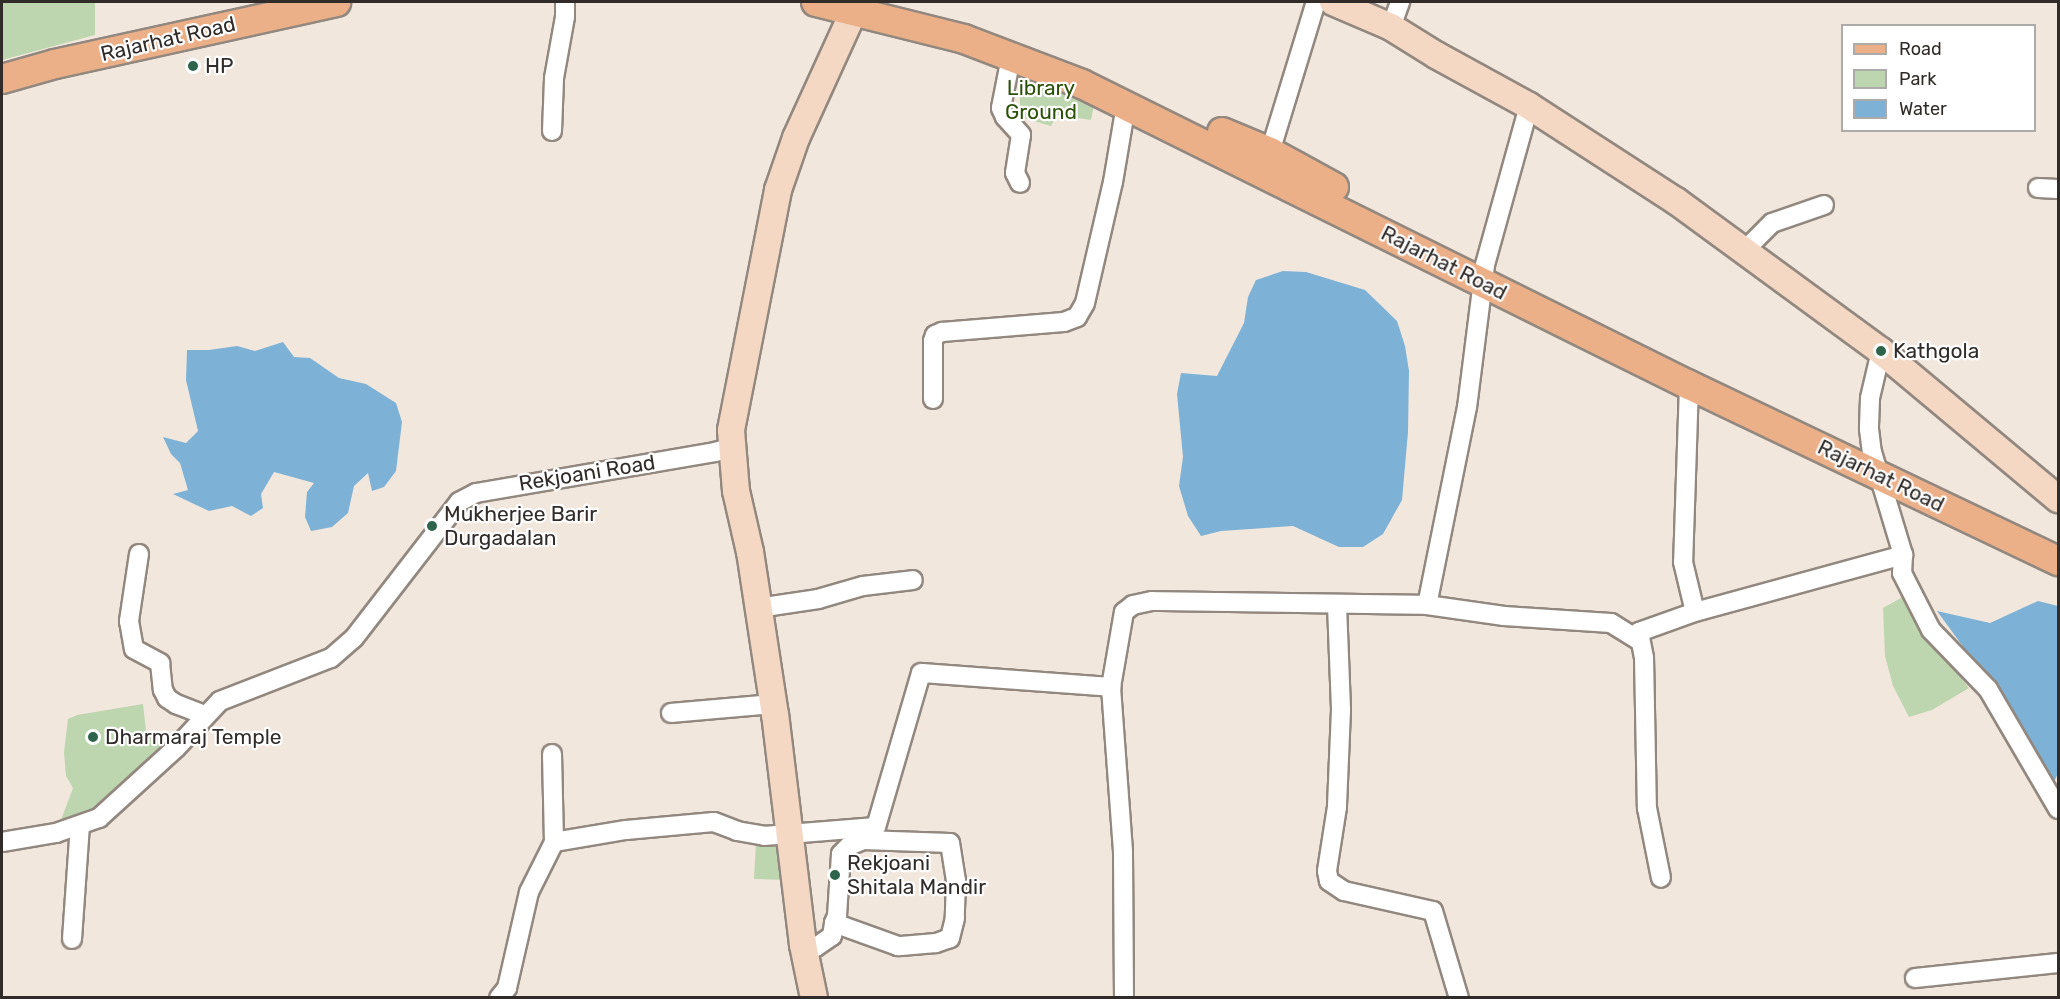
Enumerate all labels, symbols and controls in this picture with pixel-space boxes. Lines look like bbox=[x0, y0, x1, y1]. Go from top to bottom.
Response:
street label: Rajarhat Road bbox=[98, 11, 238, 67]
legend bbox=[1841, 24, 2036, 132]
text: Road bbox=[1899, 38, 1942, 60]
place label: HP bbox=[205, 53, 233, 79]
marker: HP bbox=[186, 59, 200, 73]
text: Park bbox=[1899, 68, 1936, 90]
park label: Library Ground bbox=[1005, 75, 1077, 125]
text: Water bbox=[1899, 98, 1947, 120]
street label: Rajarhat Road bbox=[1377, 220, 1511, 306]
place label: Kathgola bbox=[1893, 338, 1979, 364]
marker: Kathgola bbox=[1874, 344, 1888, 358]
street label: Rajarhat Road bbox=[1814, 434, 1948, 518]
street label: Rekjoani Road bbox=[517, 450, 657, 496]
place label: Mukherjee Barir Durgadalan bbox=[444, 501, 597, 551]
marker: Mukherjee Barir Durgadalan bbox=[425, 519, 439, 533]
place label: Dharmaraj Temple bbox=[105, 724, 282, 750]
marker: Dharmaraj Temple bbox=[86, 730, 100, 744]
place label: Rekjoani Shitala Mandir bbox=[847, 850, 986, 900]
marker: Rekjoani Shitala Mandir bbox=[828, 868, 842, 882]

